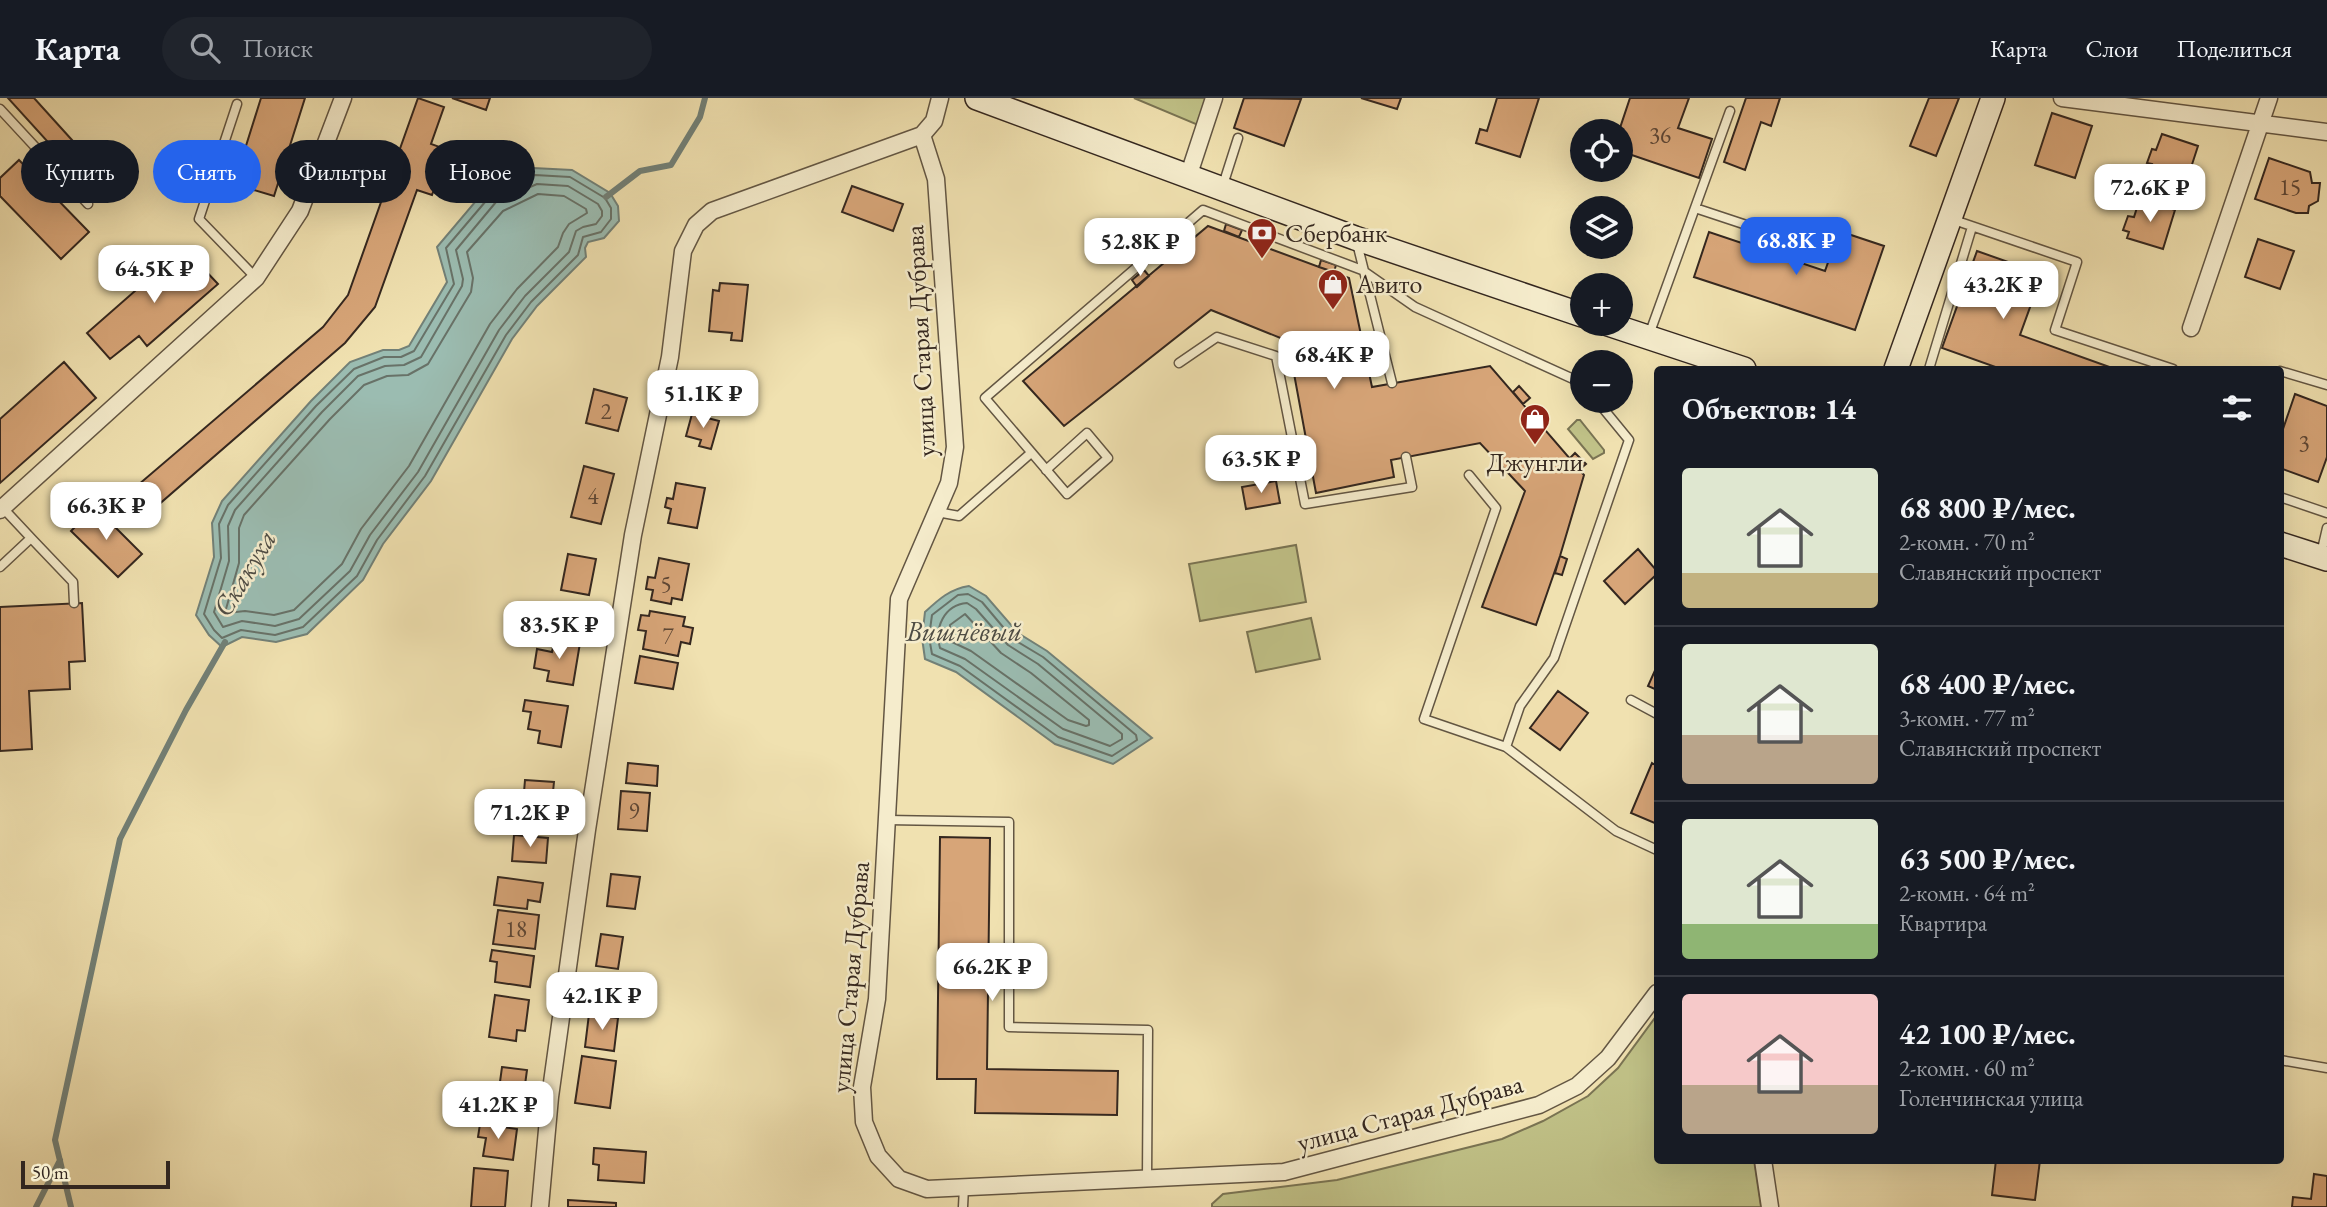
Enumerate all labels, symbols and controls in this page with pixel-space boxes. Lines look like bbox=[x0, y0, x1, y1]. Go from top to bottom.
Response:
search box bbox=[162, 17, 652, 80]
text: Карта bbox=[35, 27, 120, 70]
icon: search bbox=[186, 29, 224, 67]
text: Поиск bbox=[242, 31, 313, 65]
text: Карта bbox=[1990, 33, 2047, 64]
text: Слои bbox=[2085, 33, 2139, 64]
text: Поделиться bbox=[2177, 33, 2292, 64]
map controls bbox=[1570, 119, 1633, 413]
button: locate bbox=[1570, 119, 1633, 182]
house number: 36 bbox=[1649, 120, 1671, 150]
chip: Купить bbox=[21, 140, 139, 203]
chip: Снять bbox=[153, 140, 261, 203]
chip: Фильтры bbox=[275, 140, 411, 203]
chip: Новое bbox=[425, 140, 535, 203]
pin: 72.6K ₽ bbox=[2085, 164, 2215, 224]
text: 72.6K ₽ bbox=[2110, 172, 2190, 202]
house number: 15 bbox=[2279, 172, 2301, 202]
button: layers bbox=[1570, 196, 1633, 259]
bank icon: Сбербанк bbox=[1245, 216, 1279, 260]
place label: Сбербанк bbox=[1285, 216, 1388, 250]
pin: 52.8K ₽ bbox=[1075, 218, 1205, 278]
pin: 68.8K ₽ bbox=[1731, 218, 1861, 277]
street label: улица Старая Дубрава bbox=[897, 223, 943, 458]
text: 68.8K ₽ bbox=[1756, 225, 1836, 255]
text: 52.8K ₽ bbox=[1100, 226, 1180, 256]
pin: 64.5K ₽ bbox=[89, 246, 219, 305]
text: 64.5K ₽ bbox=[114, 253, 194, 283]
pin: 43.2K ₽ bbox=[1938, 262, 2068, 321]
shop icon: Авито bbox=[1316, 267, 1350, 311]
place label: Авито bbox=[1355, 267, 1422, 301]
text: 43.2K ₽ bbox=[1963, 269, 2043, 299]
button: + bbox=[1570, 273, 1633, 336]
pin: 68.4K ₽ bbox=[1269, 331, 1399, 391]
text: 68.4K ₽ bbox=[1294, 339, 1374, 369]
button: − bbox=[1570, 350, 1633, 413]
pin: 51.1K ₽ bbox=[638, 370, 768, 430]
text: 51.1K ₽ bbox=[663, 378, 743, 408]
text: Объектов: 14 bbox=[1682, 389, 1856, 428]
icon: filters bbox=[2218, 389, 2256, 427]
house number: 2 bbox=[600, 396, 612, 426]
shop icon: Джунгли bbox=[1518, 402, 1552, 446]
house number: 3 bbox=[2298, 428, 2310, 458]
pin: 63.5K ₽ bbox=[1196, 436, 1326, 495]
text: 63.5K ₽ bbox=[1221, 443, 1301, 473]
place label: Джунгли bbox=[1487, 445, 1583, 479]
house number: 4 bbox=[587, 481, 599, 511]
pin: 66.3K ₽ bbox=[41, 482, 171, 542]
text: 68 800 ₽/мес. bbox=[1899, 488, 2076, 527]
text: 66.3K ₽ bbox=[66, 490, 146, 520]
icon: home bbox=[1738, 496, 1822, 580]
water label: Скакуха bbox=[204, 523, 284, 623]
text: 2-комн. · 70 m² bbox=[1899, 527, 2035, 557]
text: Славянский проспект bbox=[1899, 557, 2101, 587]
house number: 5 bbox=[660, 569, 672, 599]
pin: 83.5K ₽ bbox=[494, 602, 624, 661]
text: 83.5K ₽ bbox=[519, 609, 599, 639]
water label: Вишнёвый bbox=[905, 613, 1022, 649]
house number: 7 bbox=[662, 621, 674, 651]
text: 68 400 ₽/мес. bbox=[1899, 664, 2076, 703]
icon: home bbox=[1738, 672, 1822, 756]
text: 3-комн. · 77 m² bbox=[1899, 703, 2035, 733]
text: Славянский проспект bbox=[1899, 733, 2101, 763]
pin: 71.2K ₽ bbox=[465, 790, 595, 849]
house number: 9 bbox=[628, 796, 640, 826]
text: 71.2K ₽ bbox=[490, 797, 570, 827]
text: 63 500 ₽/мес. bbox=[1899, 839, 2076, 878]
icon: home bbox=[1738, 847, 1822, 931]
street label: улица Старая Дубрава bbox=[823, 859, 877, 1094]
text: 2-комн. · 64 m² bbox=[1899, 878, 2035, 908]
text: Квартира bbox=[1899, 908, 1987, 938]
house number: 18 bbox=[505, 914, 527, 944]
pin: 66.2K ₽ bbox=[927, 944, 1057, 1003]
text: 66.2K ₽ bbox=[952, 951, 1032, 981]
pin: 42.1K ₽ bbox=[537, 972, 667, 1032]
text: 42.1K ₽ bbox=[562, 980, 642, 1010]
text: 42 100 ₽/мес. bbox=[1899, 1014, 2076, 1053]
icon: home bbox=[1738, 1022, 1822, 1106]
text: 2-комн. · 60 m² bbox=[1899, 1053, 2035, 1083]
street label: улица Старая Дубрава bbox=[1293, 1066, 1527, 1159]
pin: 41.2K ₽ bbox=[433, 1082, 563, 1141]
text: Голенчинская улица bbox=[1899, 1083, 2084, 1113]
text: 41.2K ₽ bbox=[458, 1089, 538, 1119]
scale bar bbox=[21, 1158, 170, 1190]
text: 50 m bbox=[32, 1160, 69, 1185]

